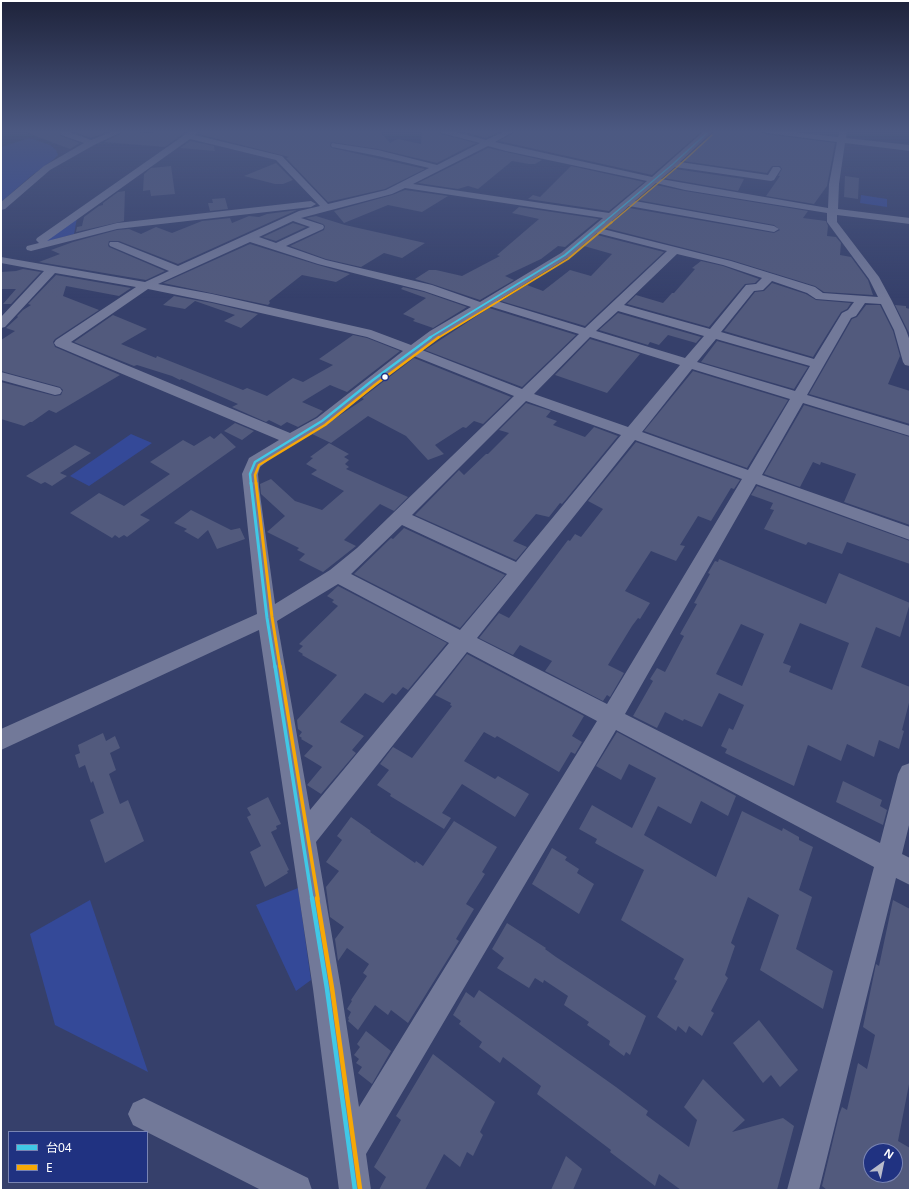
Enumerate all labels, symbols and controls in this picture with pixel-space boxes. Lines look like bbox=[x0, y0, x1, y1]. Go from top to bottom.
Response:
unlabelled marker bbox=[380, 372, 390, 382]
legend bbox=[8, 1131, 148, 1183]
text: 台04 bbox=[46, 1139, 72, 1156]
north arrow bbox=[863, 1143, 903, 1183]
text: N bbox=[881, 1145, 897, 1162]
text: E bbox=[46, 1159, 53, 1176]

